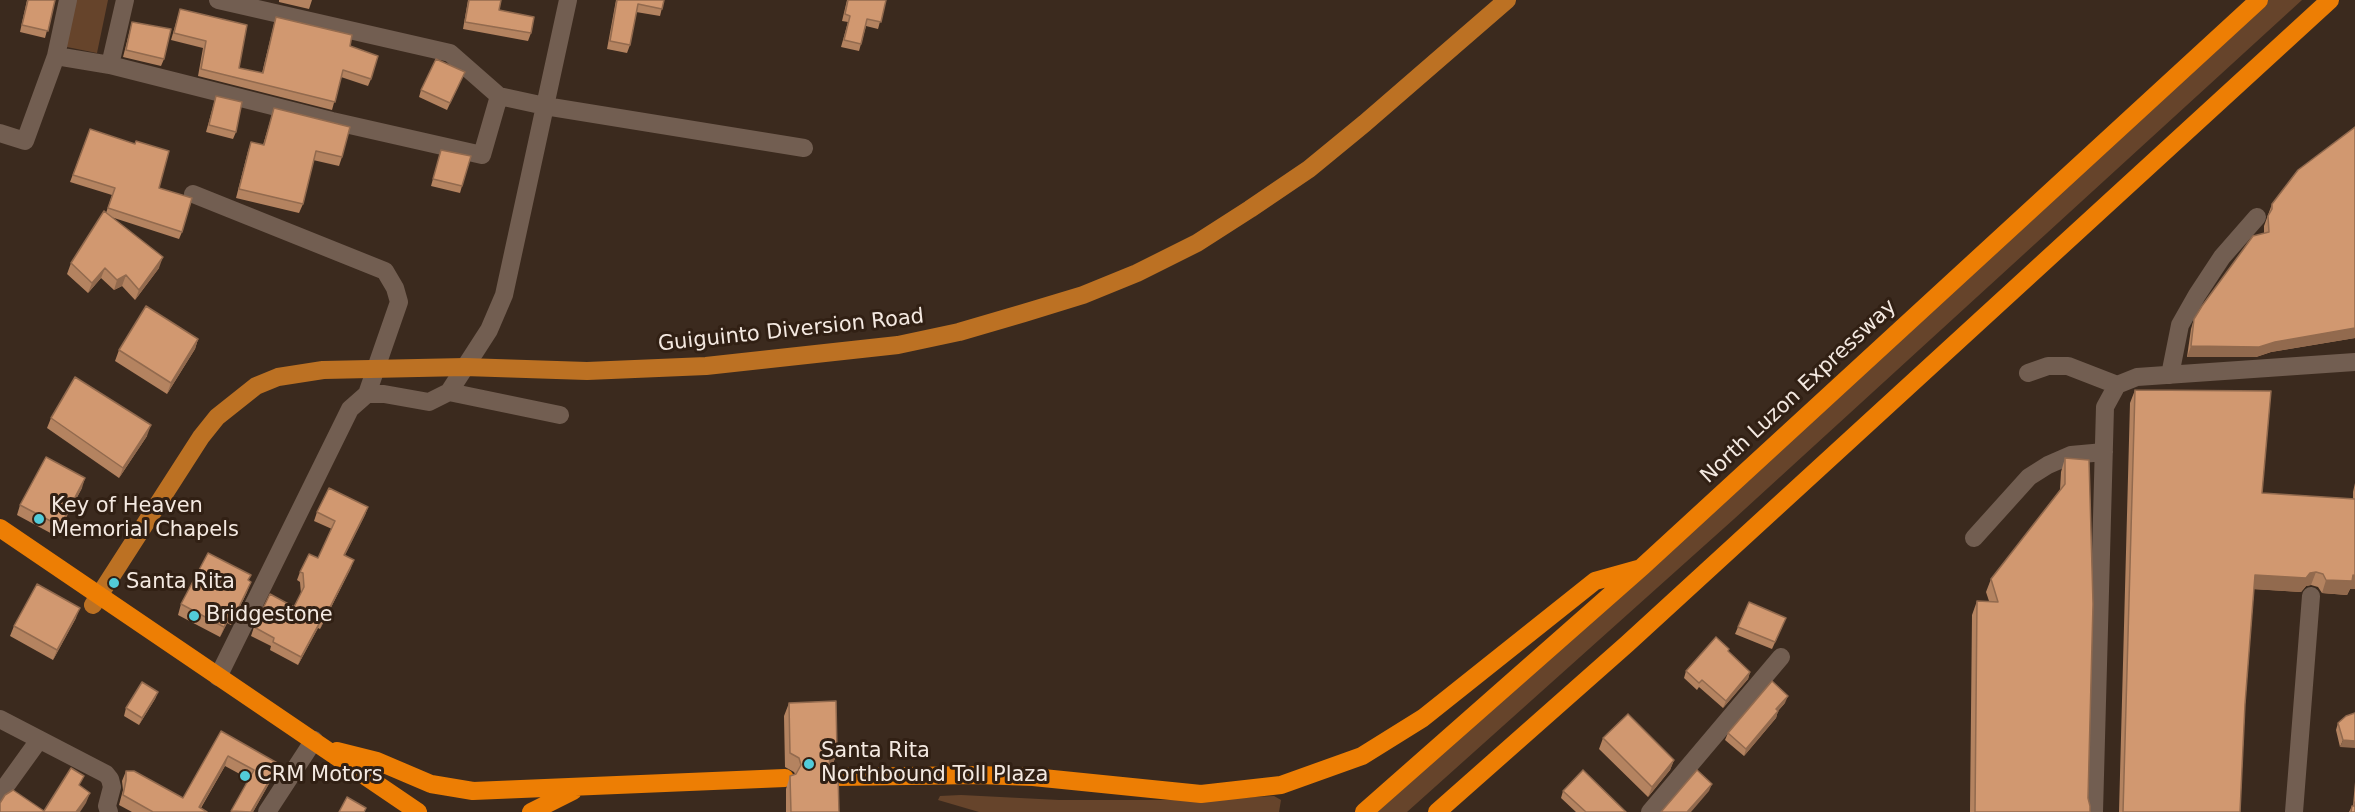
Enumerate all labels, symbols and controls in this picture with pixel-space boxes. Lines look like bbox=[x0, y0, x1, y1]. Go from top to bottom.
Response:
street label: North Luzon Expressway bbox=[1696, 295, 1902, 489]
street label: Guiguinto Diversion Road bbox=[657, 305, 925, 357]
place label: Key of Heaven Memorial Chapels bbox=[51, 494, 239, 544]
marker: Key of Heaven Memorial Chapels bbox=[32, 512, 46, 526]
place label: Santa Rita bbox=[126, 570, 235, 596]
marker: Santa Rita bbox=[107, 576, 121, 590]
place label: Bridgestone bbox=[206, 603, 333, 629]
marker: Bridgestone bbox=[187, 609, 201, 623]
place label: Santa Rita Northbound Toll Plaza bbox=[821, 739, 1048, 789]
marker: Santa Rita Northbound Toll Plaza bbox=[802, 757, 816, 771]
place label: CRM Motors bbox=[257, 763, 383, 789]
marker: CRM Motors bbox=[238, 769, 252, 783]

